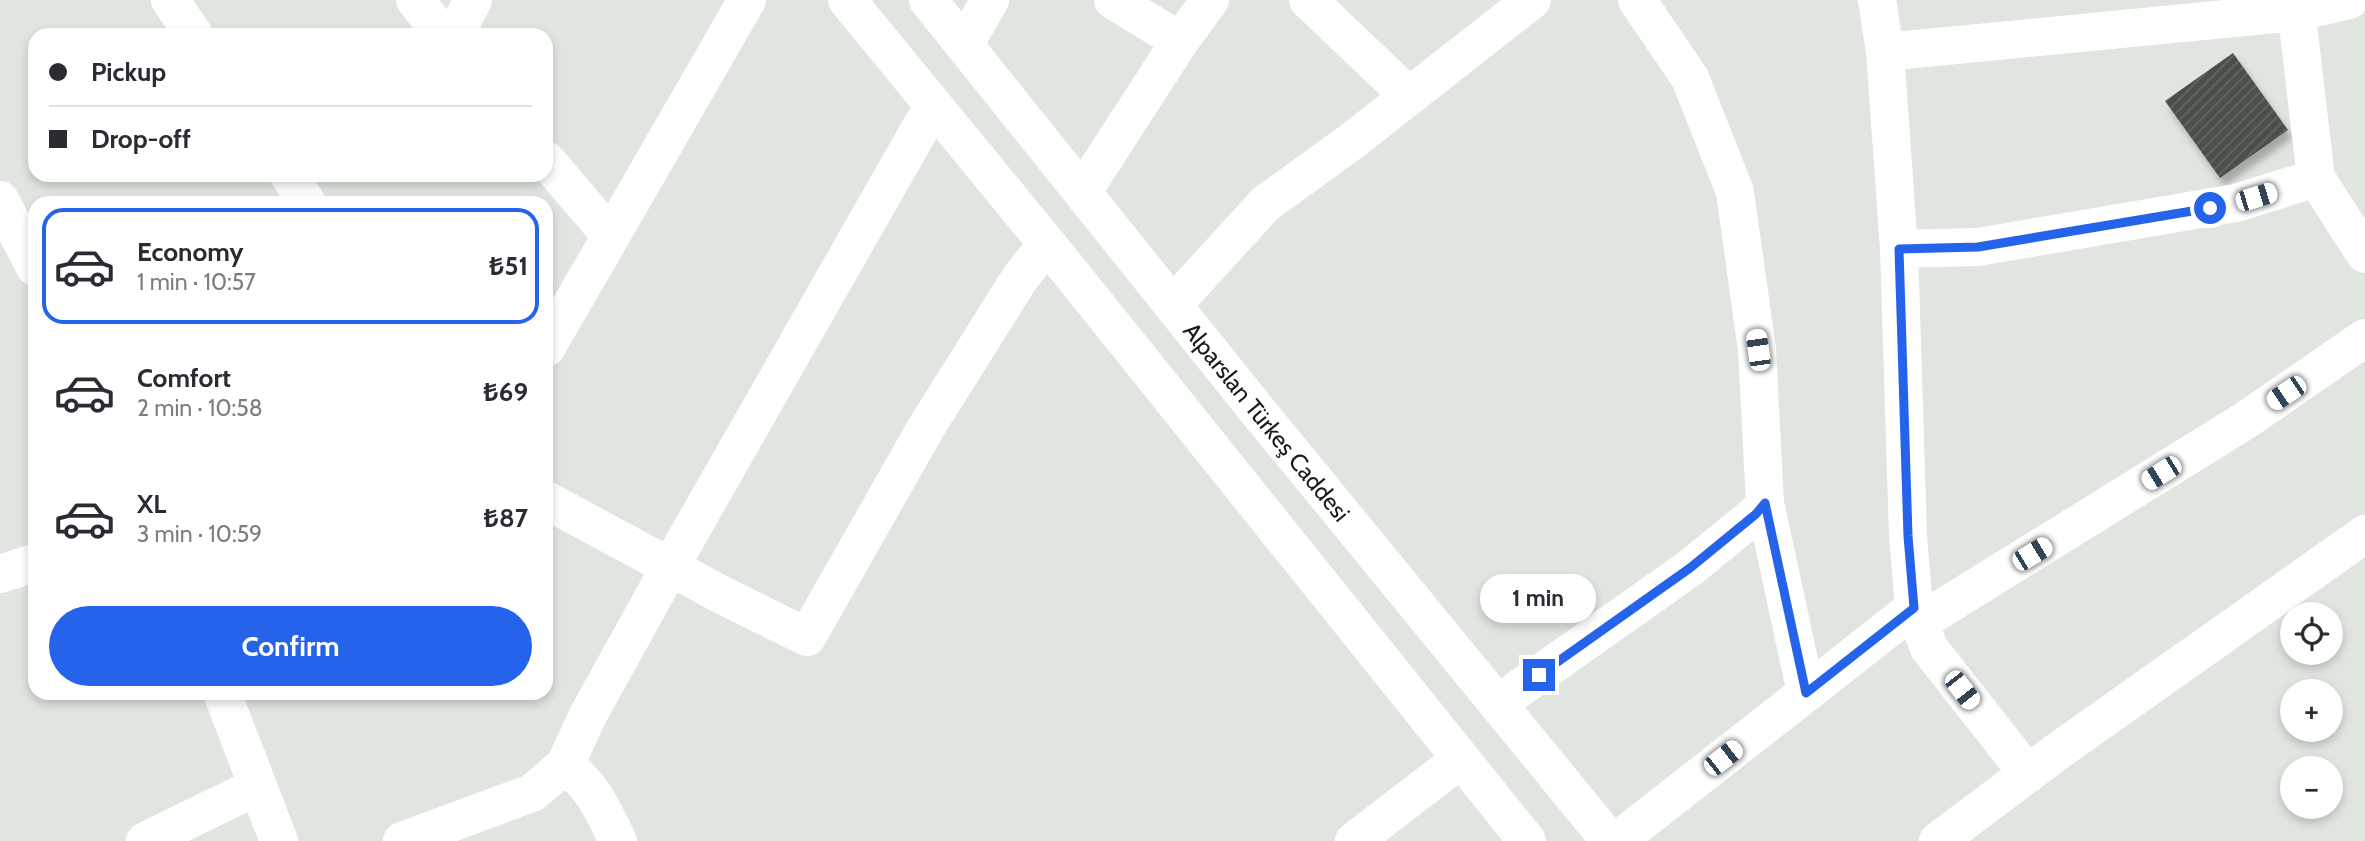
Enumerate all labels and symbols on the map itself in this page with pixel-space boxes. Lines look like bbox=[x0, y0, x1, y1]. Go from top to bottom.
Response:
car bbox=[2233, 181, 2280, 213]
route start bbox=[2194, 192, 2226, 224]
street label: Alparslan Türkeş Caddesi bbox=[1178, 316, 1356, 527]
car bbox=[1745, 328, 1772, 372]
car bbox=[2263, 373, 2310, 413]
car bbox=[2138, 453, 2185, 493]
car bbox=[2009, 534, 2056, 574]
callout: 1 min bbox=[1481, 574, 1597, 622]
route end bbox=[1523, 659, 1555, 691]
car bbox=[1941, 667, 1984, 713]
car bbox=[1700, 737, 1747, 779]

